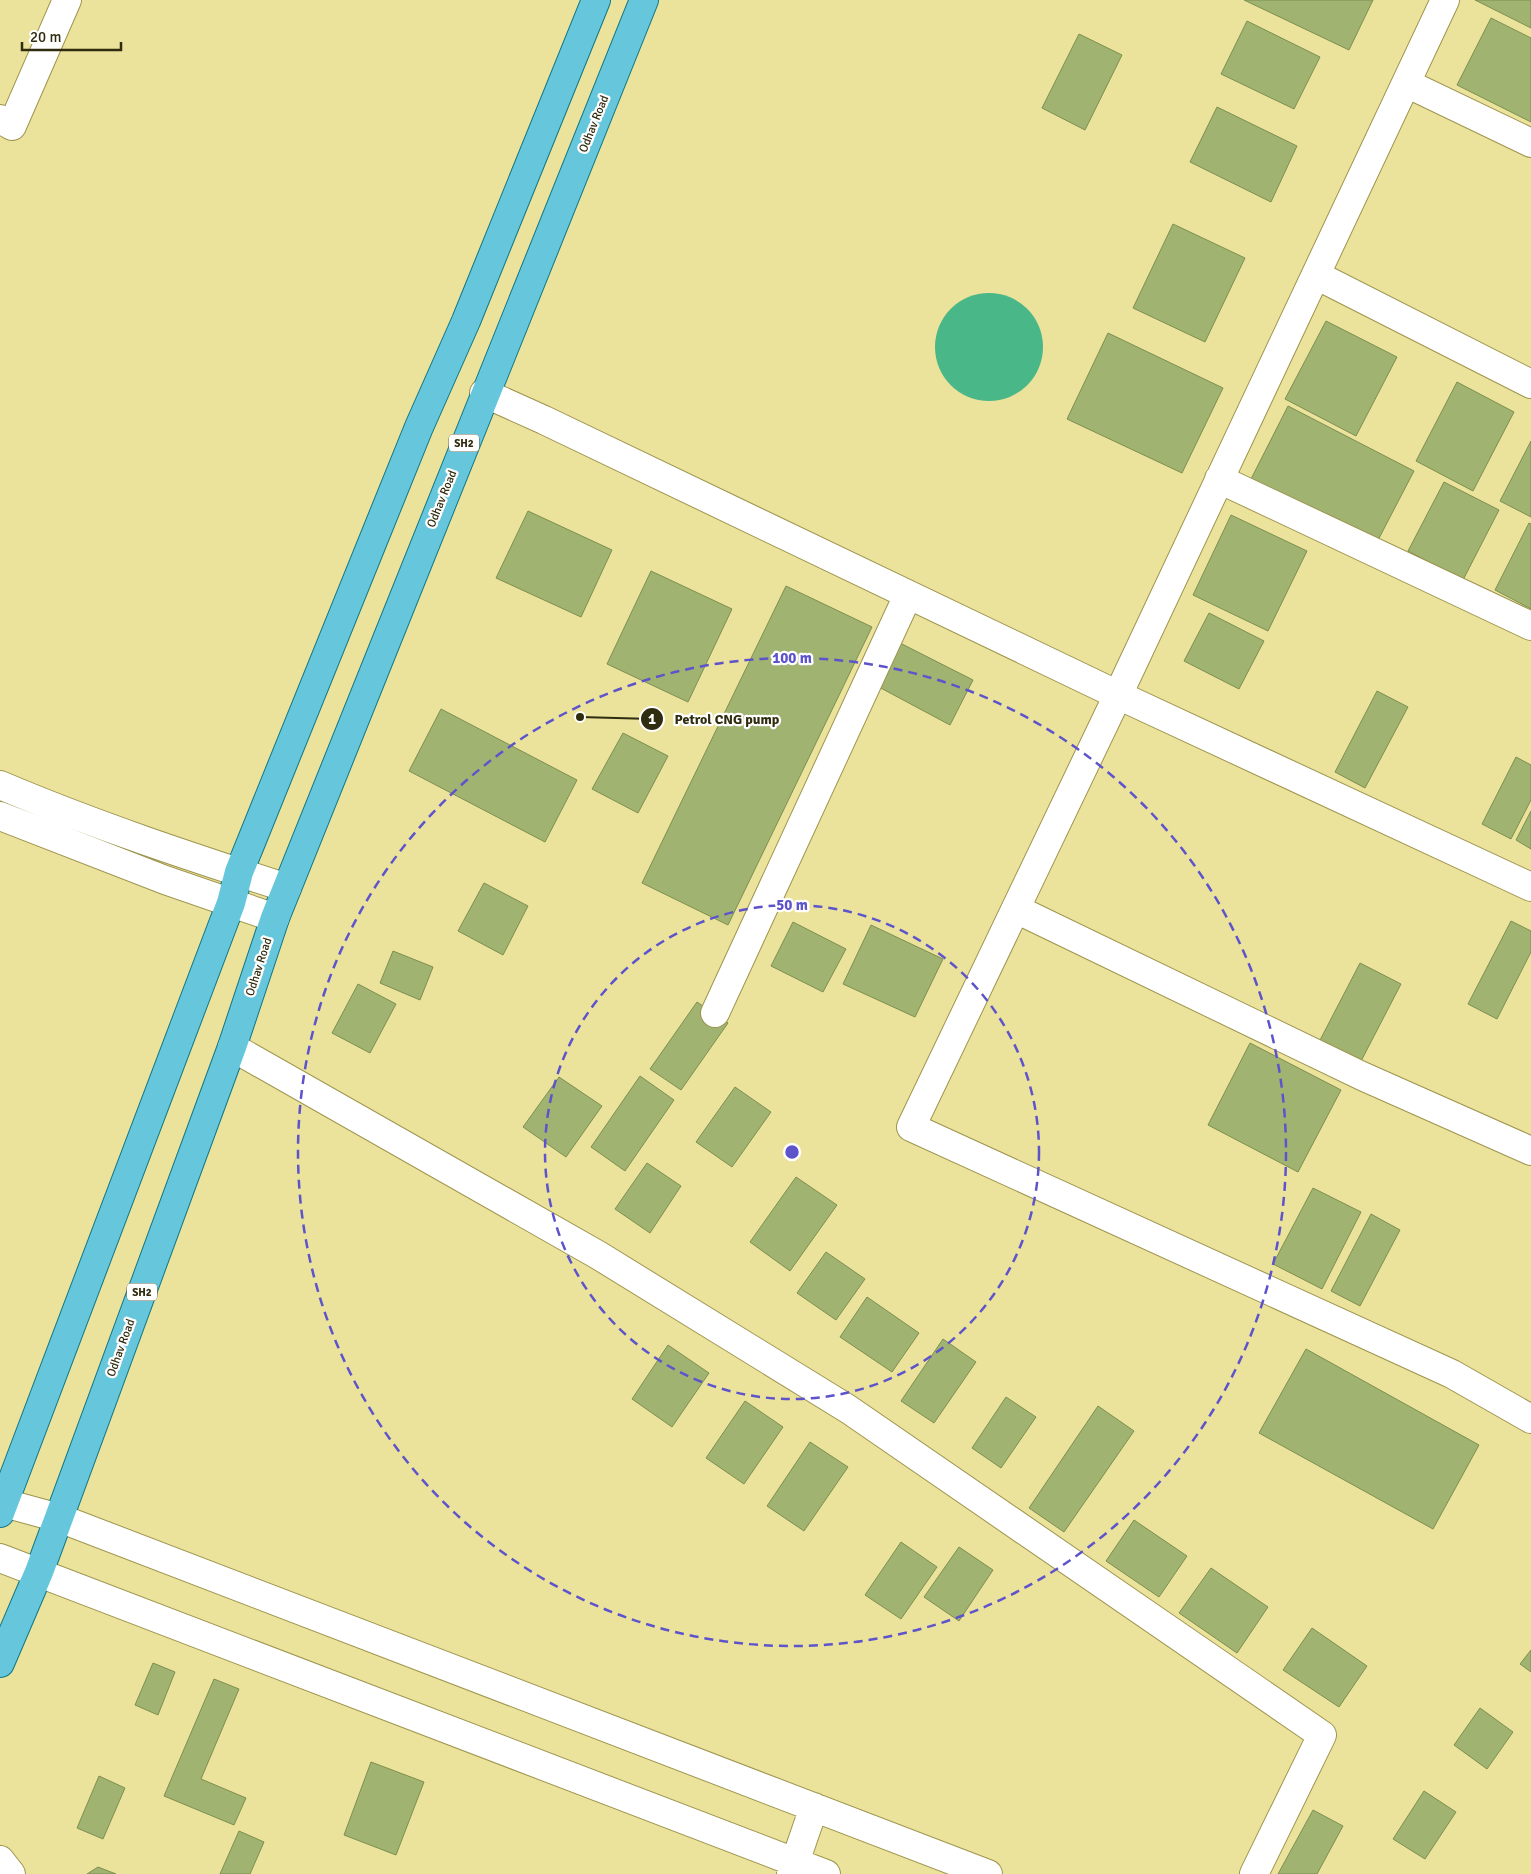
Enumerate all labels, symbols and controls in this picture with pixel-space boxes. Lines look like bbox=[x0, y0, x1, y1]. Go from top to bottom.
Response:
scale bar bbox=[22, 20, 121, 52]
text: 20 m bbox=[30, 28, 61, 46]
street label: Odhav Road bbox=[576, 93, 612, 155]
road number: SH2 bbox=[449, 434, 479, 452]
street label: Odhav Road bbox=[424, 468, 460, 530]
text: 100 m bbox=[772, 649, 812, 667]
callout: Petrol CNG pump bbox=[640, 704, 789, 733]
text: 1 bbox=[648, 710, 656, 728]
text: Petrol CNG pump bbox=[675, 711, 780, 728]
text: 50 m bbox=[776, 896, 808, 914]
street label: Odhav Road bbox=[243, 936, 275, 998]
centre of rings bbox=[783, 1143, 801, 1161]
road number: SH2 bbox=[127, 1284, 157, 1300]
street label: Odhav Road bbox=[104, 1317, 138, 1379]

